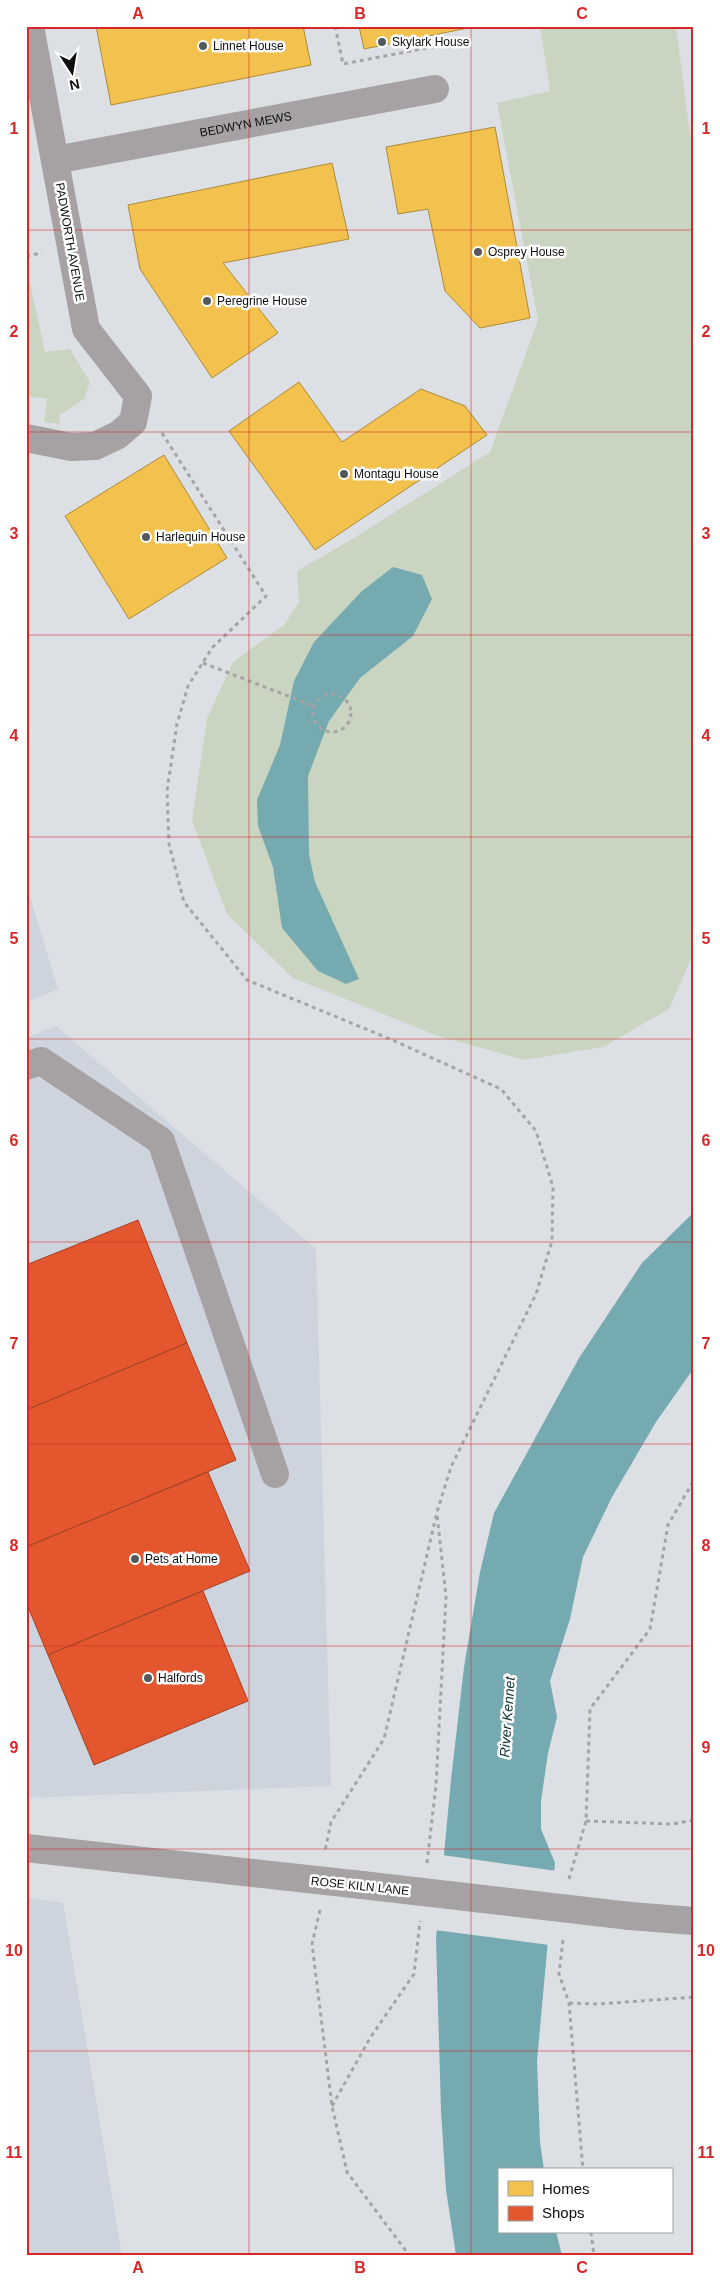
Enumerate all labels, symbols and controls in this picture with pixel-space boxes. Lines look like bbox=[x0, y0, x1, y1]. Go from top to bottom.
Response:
text: A bbox=[132, 5, 144, 22]
text: B bbox=[354, 5, 366, 22]
text: C bbox=[576, 5, 588, 22]
place label: Skylark House bbox=[392, 35, 470, 49]
marker: Skylark House bbox=[376, 36, 388, 48]
place label: Linnet House bbox=[213, 39, 284, 53]
marker: Linnet House bbox=[197, 40, 209, 52]
north arrow bbox=[48, 48, 98, 98]
text: N bbox=[68, 76, 81, 94]
street label: BEDWYN MEWS bbox=[198, 109, 293, 140]
text: 1 bbox=[10, 120, 19, 137]
text: 1 bbox=[702, 120, 711, 137]
street label: PADWORTH AVENUE bbox=[53, 182, 87, 302]
place label: Osprey House bbox=[488, 245, 565, 259]
marker: Osprey House bbox=[472, 246, 484, 258]
place label: Peregrine House bbox=[217, 294, 307, 308]
marker: Peregrine House bbox=[201, 295, 213, 307]
text: 2 bbox=[10, 323, 19, 340]
text: 2 bbox=[702, 323, 711, 340]
place label: Montagu House bbox=[354, 467, 439, 481]
marker: Montagu House bbox=[338, 468, 350, 480]
text: 3 bbox=[10, 525, 19, 542]
text: 3 bbox=[702, 525, 711, 542]
place label: Harlequin House bbox=[156, 530, 246, 544]
marker: Harlequin House bbox=[140, 531, 152, 543]
text: 4 bbox=[10, 727, 19, 744]
text: 4 bbox=[702, 727, 711, 744]
text: 5 bbox=[10, 930, 19, 947]
text: 5 bbox=[702, 930, 711, 947]
text: 6 bbox=[10, 1132, 19, 1149]
text: 6 bbox=[702, 1132, 711, 1149]
text: 7 bbox=[10, 1335, 19, 1352]
text: 7 bbox=[702, 1335, 711, 1352]
text: 8 bbox=[10, 1537, 19, 1554]
text: 8 bbox=[702, 1537, 711, 1554]
place label: Pets at Home bbox=[145, 1552, 218, 1566]
marker: Pets at Home bbox=[129, 1553, 141, 1565]
place label: Halfords bbox=[158, 1671, 203, 1685]
marker: Halfords bbox=[142, 1672, 154, 1684]
water label: River Kennet bbox=[496, 1675, 518, 1758]
text: 9 bbox=[10, 1739, 19, 1756]
text: 9 bbox=[702, 1739, 711, 1756]
street label: ROSE KILN LANE bbox=[310, 1874, 410, 1898]
text: 10 bbox=[5, 1942, 23, 1959]
text: 10 bbox=[697, 1942, 715, 1959]
text: 11 bbox=[6, 2144, 23, 2161]
text: 11 bbox=[698, 2144, 715, 2161]
legend bbox=[498, 2168, 672, 2234]
text: Homes bbox=[542, 2180, 590, 2197]
text: Shops bbox=[542, 2204, 585, 2221]
text: A bbox=[132, 2259, 144, 2276]
text: B bbox=[354, 2259, 366, 2276]
text: C bbox=[576, 2259, 588, 2276]

